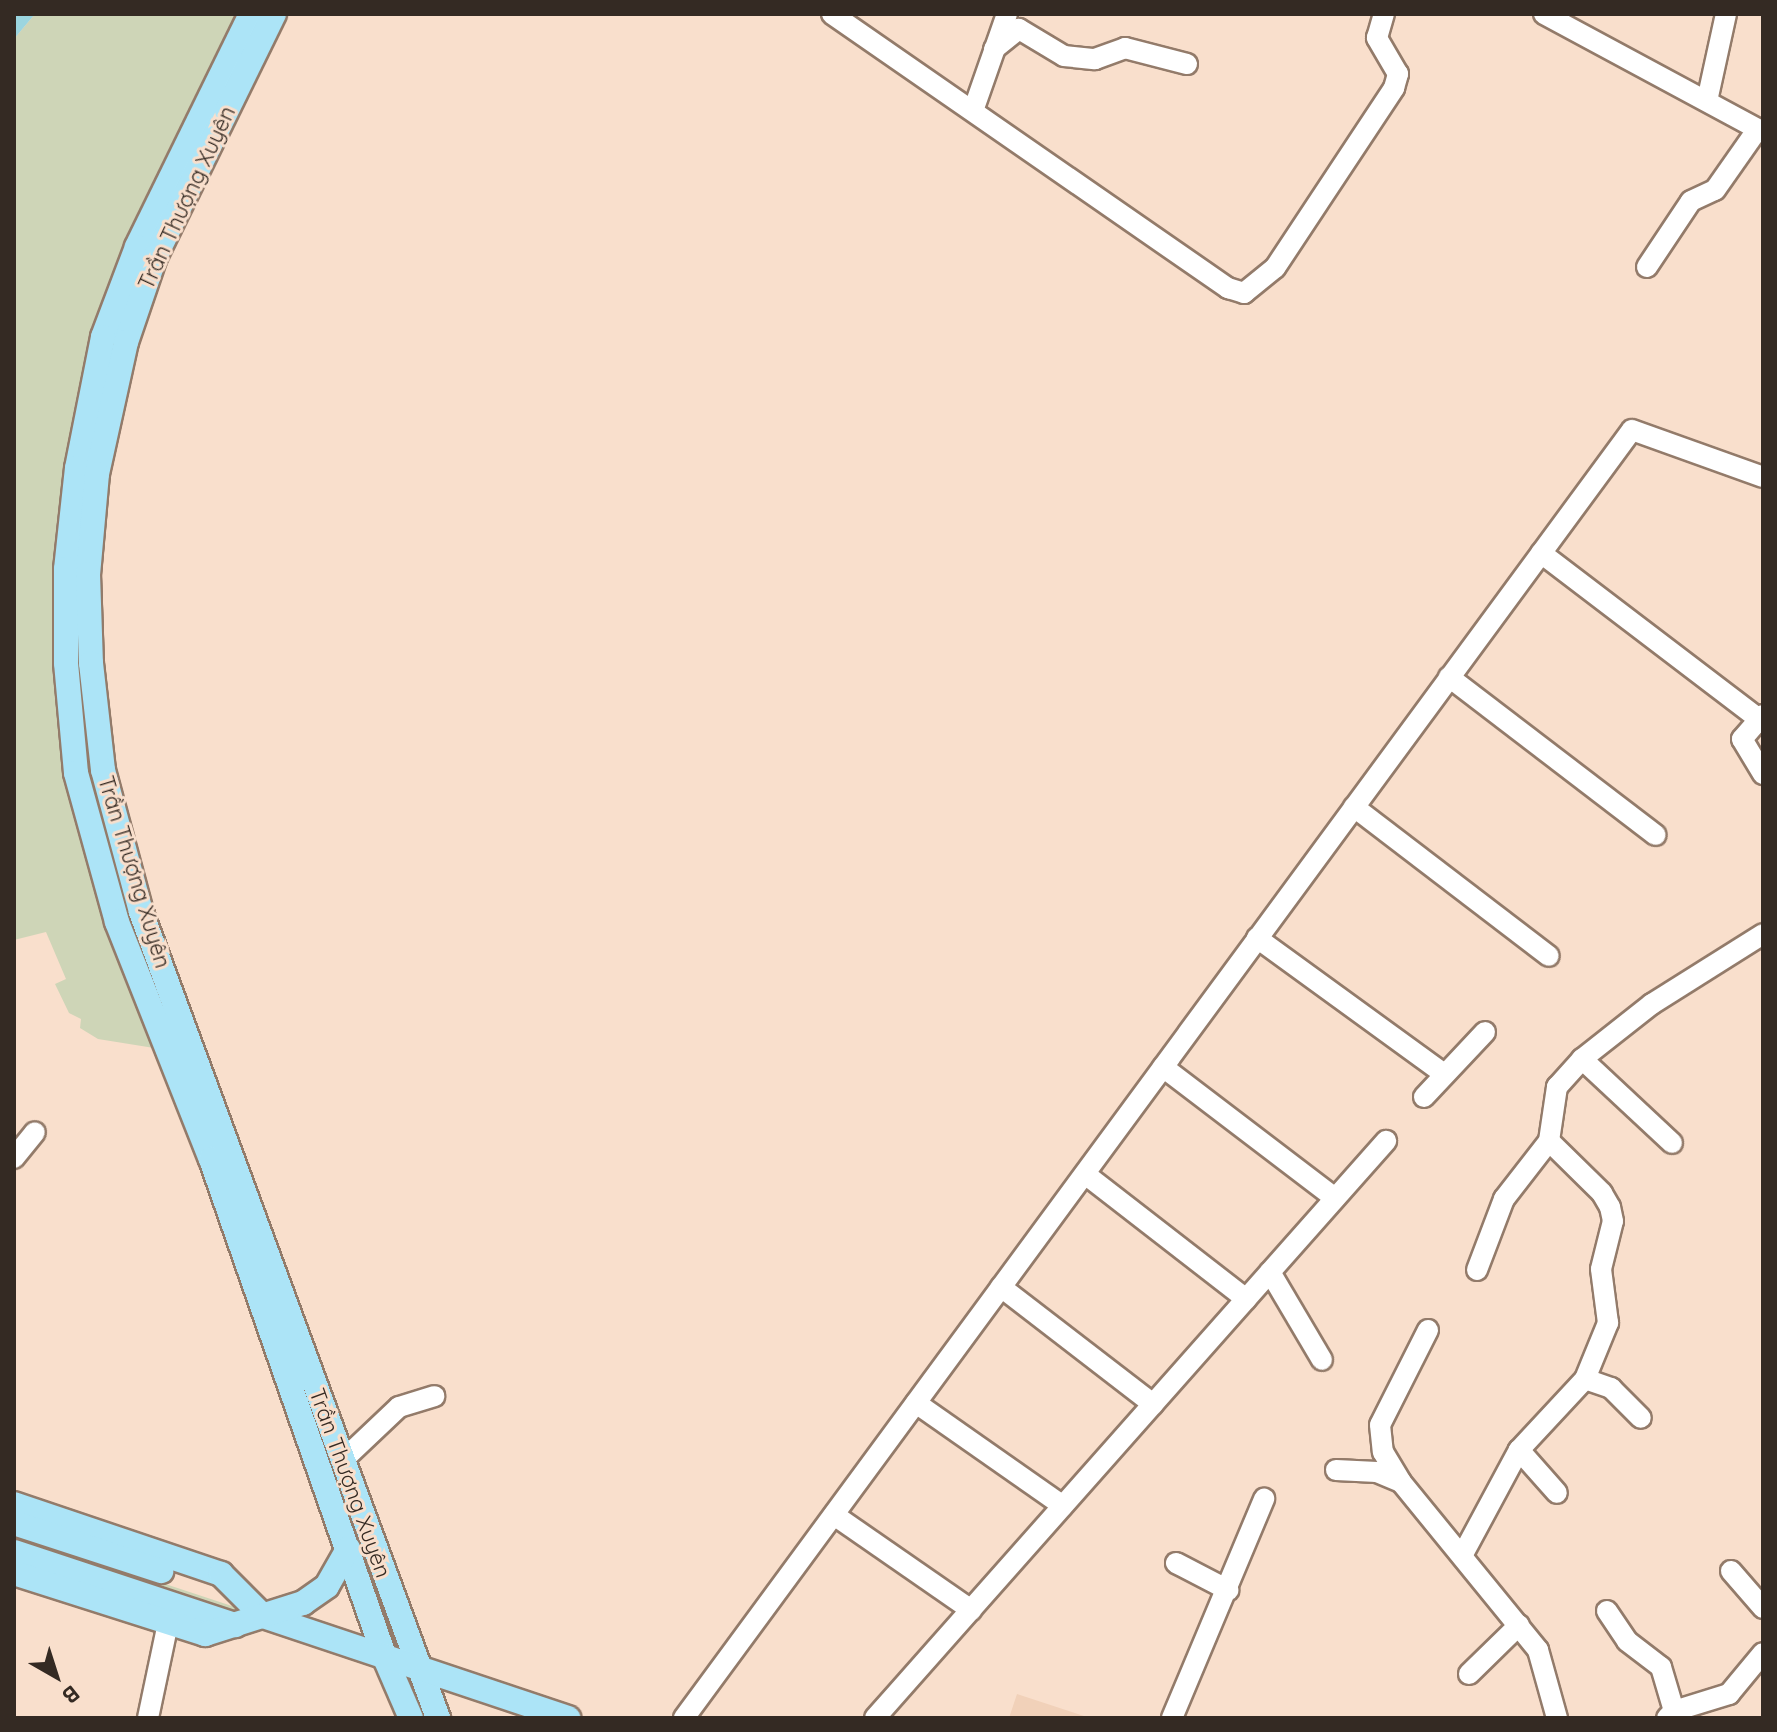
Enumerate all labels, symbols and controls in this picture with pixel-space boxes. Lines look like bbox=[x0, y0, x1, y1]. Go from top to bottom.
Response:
street label: Trần Thượng Xuyên bbox=[133, 102, 241, 294]
street label: Trần Thượng Xuyên bbox=[92, 773, 176, 971]
street label: Trần Thượng Xuyên bbox=[303, 1385, 397, 1581]
north arrow bbox=[16, 1636, 96, 1716]
text: B bbox=[57, 1679, 86, 1710]

